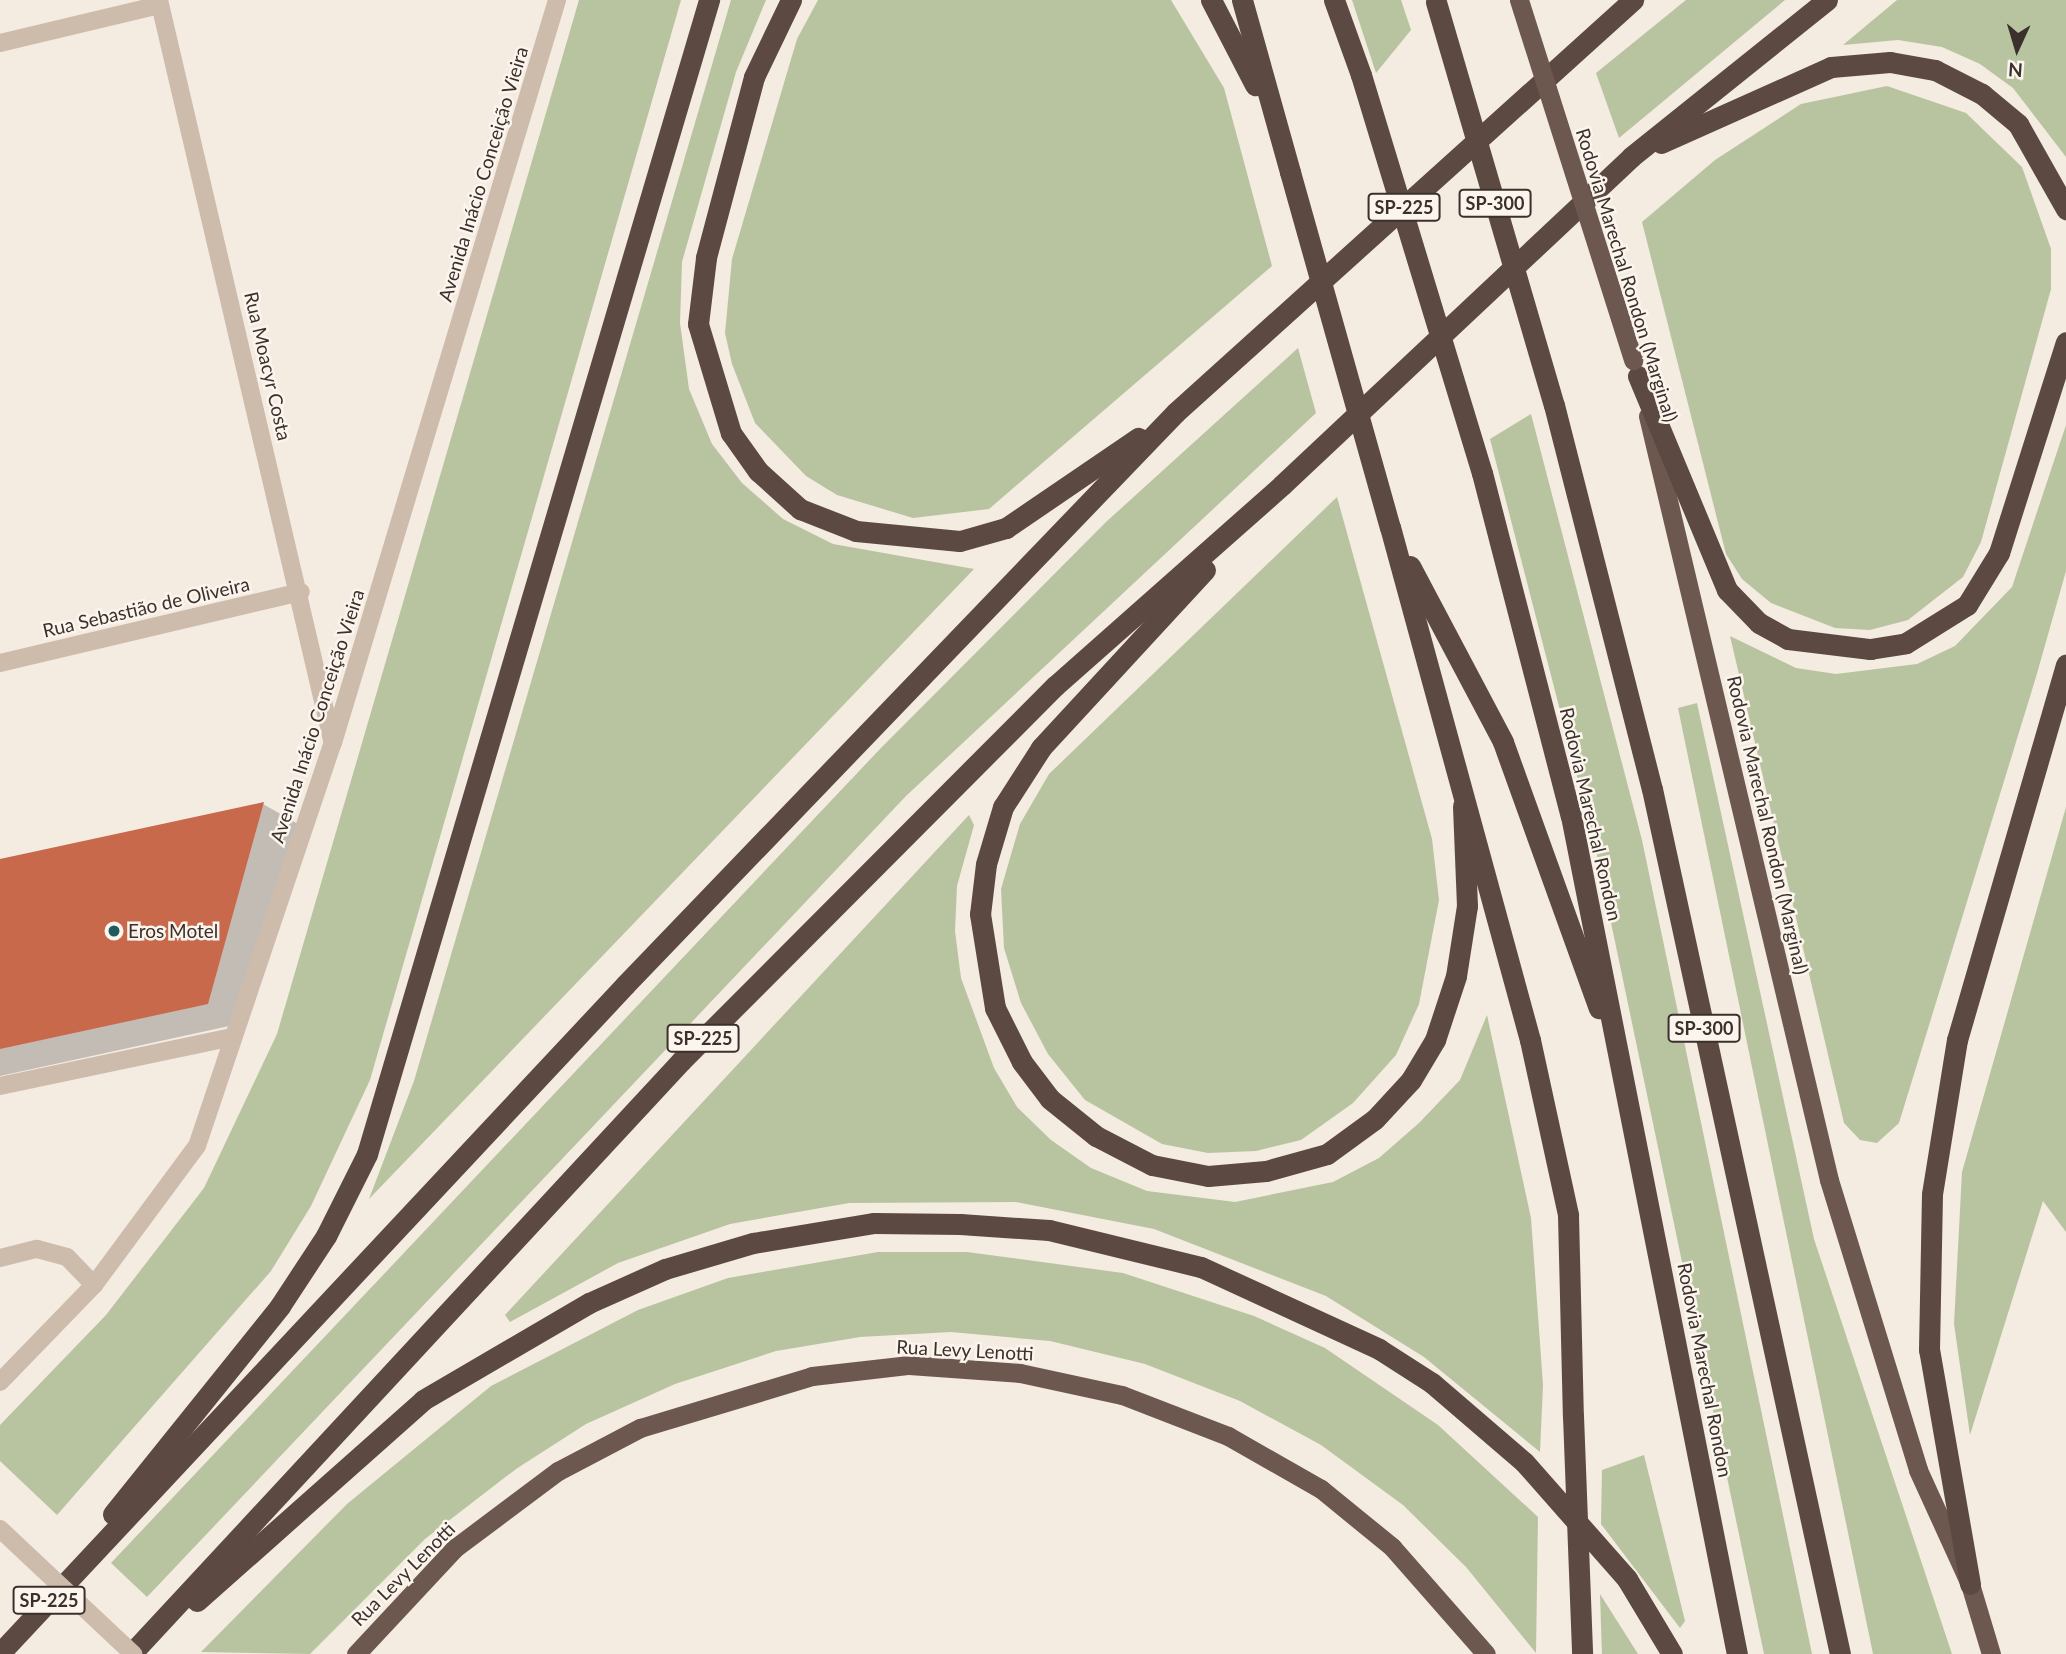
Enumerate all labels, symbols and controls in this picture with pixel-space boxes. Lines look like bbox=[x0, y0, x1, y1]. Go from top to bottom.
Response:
north arrow bbox=[1982, 14, 2052, 84]
street label: Avenida Inácio Conceição Vieira bbox=[433, 43, 533, 305]
text: N bbox=[2007, 58, 2024, 82]
street label: Rodovia Marechal Rondon (Marginal) bbox=[1571, 125, 1683, 425]
road number: SP-300 bbox=[1458, 188, 1532, 218]
road number: SP-225 bbox=[1367, 192, 1441, 222]
street label: Rua Moacyr Costa bbox=[240, 289, 296, 443]
street label: Rua Sebastião de Oliveira bbox=[40, 572, 252, 642]
street label: Avenida Inácio Conceição Vieira bbox=[265, 586, 369, 846]
street label: Rodovia Marechal Rondon (Marginal) bbox=[1722, 673, 1814, 977]
street label: Rodovia Marechal Rondon bbox=[1555, 705, 1627, 923]
place label: Eros Motel bbox=[128, 920, 218, 942]
marker: Eros Motel bbox=[106, 923, 122, 939]
road number: SP-300 bbox=[1667, 1014, 1741, 1042]
road number: SP-225 bbox=[666, 1023, 740, 1052]
street label: Rodovia Marechal Rondon bbox=[1673, 1261, 1737, 1479]
street label: Rua Levy Lenotti bbox=[896, 1335, 1034, 1365]
street label: Rua Levy Lenotti bbox=[346, 1517, 460, 1631]
road number: SP-225 bbox=[12, 1586, 86, 1615]

